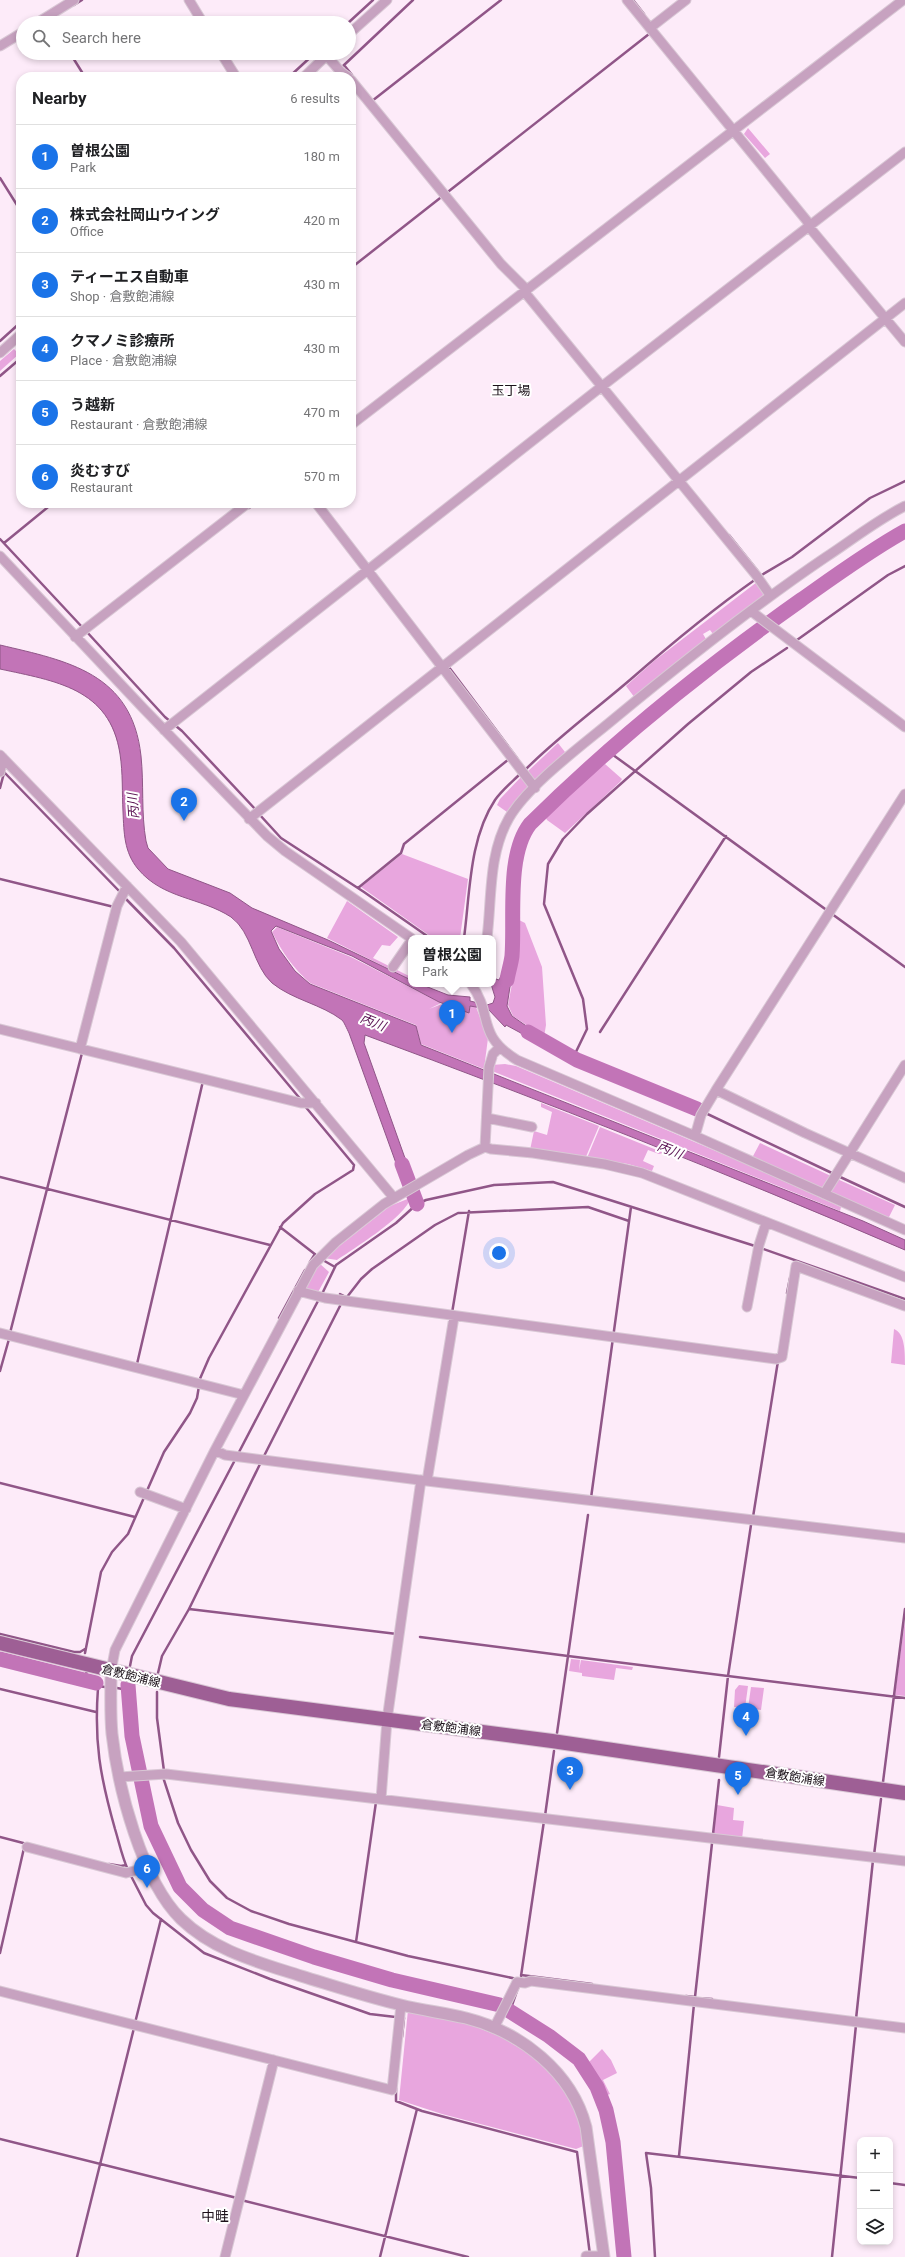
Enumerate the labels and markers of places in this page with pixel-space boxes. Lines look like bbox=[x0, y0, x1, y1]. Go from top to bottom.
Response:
pin: 2 bbox=[171, 788, 197, 821]
pin: 1 bbox=[439, 1000, 465, 1033]
pin: 4 bbox=[733, 1703, 759, 1736]
pin: 3 bbox=[557, 1757, 583, 1790]
pin: 5 bbox=[725, 1762, 751, 1795]
pin: 6 bbox=[134, 1855, 160, 1888]

